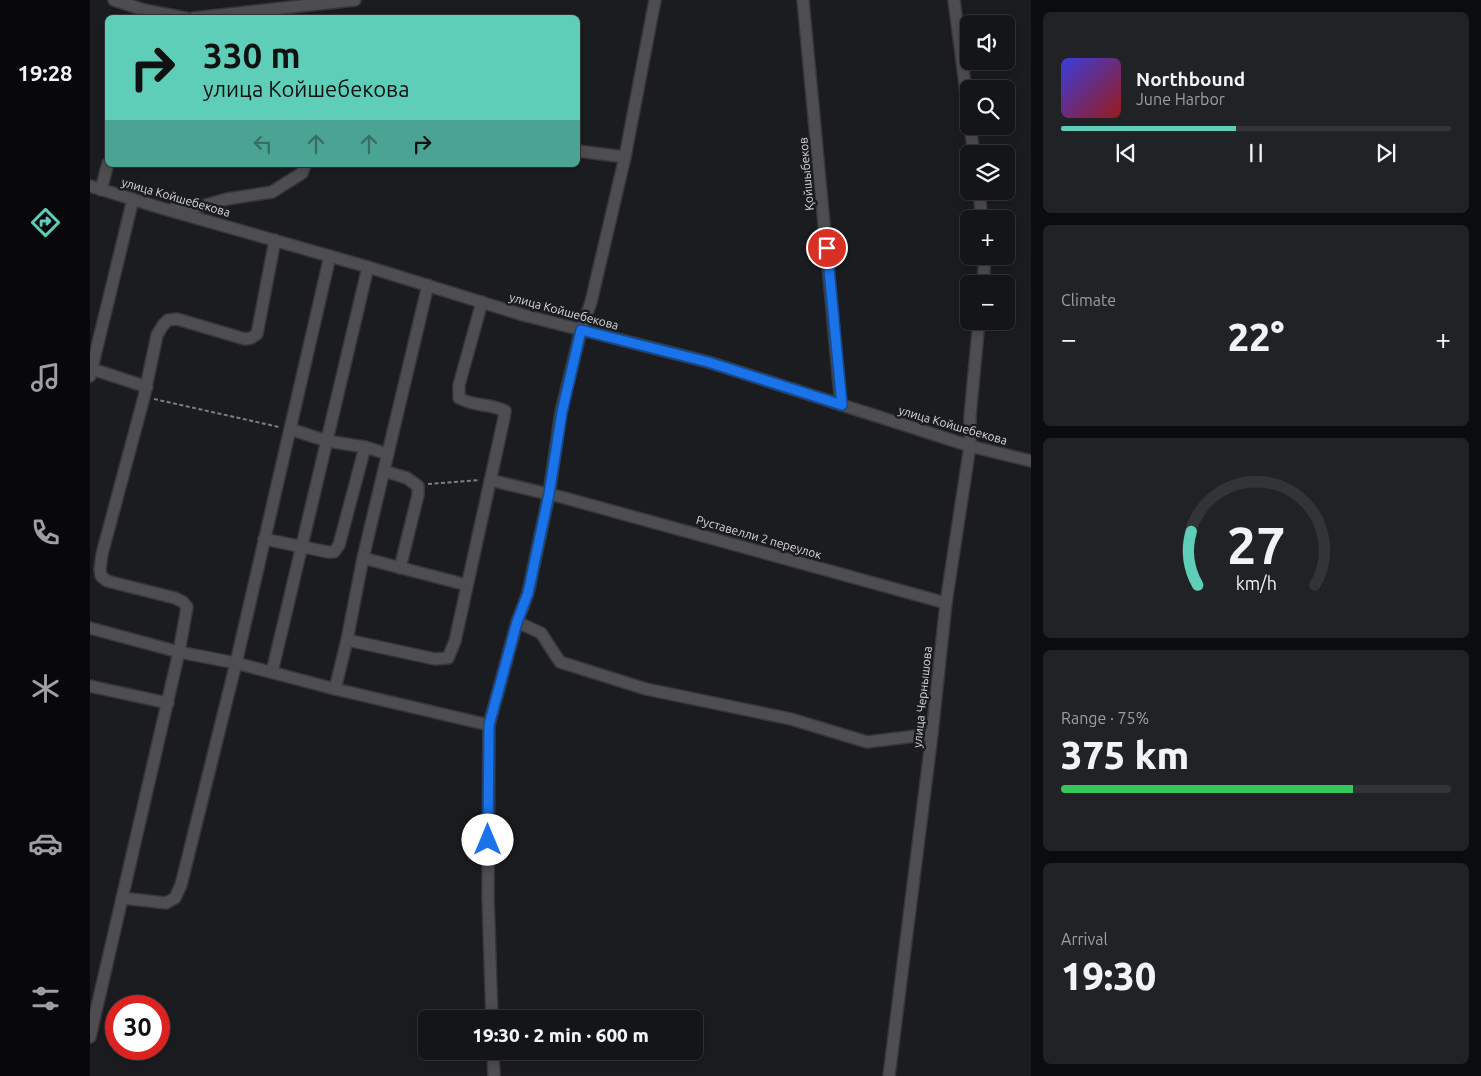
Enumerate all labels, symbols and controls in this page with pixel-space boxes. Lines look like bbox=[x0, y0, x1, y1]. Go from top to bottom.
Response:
map controls bbox=[960, 15, 1015, 330]
button: sound bbox=[960, 15, 1015, 70]
icon: right bbox=[120, 35, 185, 100]
text: 330 m bbox=[203, 35, 301, 75]
text: 19:28 bbox=[17, 60, 73, 85]
text: Northbound bbox=[1136, 68, 1245, 90]
text: улица Койшебекова bbox=[203, 76, 410, 101]
button: search bbox=[960, 80, 1015, 135]
text: June Harbor bbox=[1136, 90, 1225, 108]
icon: left bbox=[249, 130, 277, 158]
icon: ahead bbox=[302, 130, 330, 158]
icon: ahead bbox=[355, 130, 383, 158]
icon: right bbox=[408, 130, 436, 158]
street label: Қойшыбеков bbox=[796, 137, 816, 211]
icon: previous bbox=[1112, 139, 1140, 167]
icon: pause bbox=[1242, 139, 1270, 167]
icon: next bbox=[1372, 139, 1400, 167]
button: layers bbox=[960, 145, 1015, 200]
street label: улица Койшебекова bbox=[120, 175, 232, 219]
icon: directions bbox=[28, 205, 63, 240]
button: + bbox=[960, 210, 1015, 265]
pin bbox=[806, 227, 848, 269]
icon: arrive bbox=[813, 234, 841, 262]
button: − bbox=[960, 275, 1015, 330]
street label: улица Койшебекова bbox=[508, 290, 620, 332]
text: Climate bbox=[1061, 291, 1116, 309]
text: 22° bbox=[1228, 316, 1284, 358]
text: − bbox=[1061, 323, 1077, 354]
text: + bbox=[1435, 323, 1451, 354]
icon: music bbox=[28, 360, 63, 395]
street label: улица Койшебекова bbox=[897, 403, 1009, 447]
street label: Руставелли 2 переулок bbox=[695, 513, 823, 561]
icon: phone bbox=[28, 515, 63, 550]
text: 27 bbox=[1227, 516, 1285, 574]
text: km/h bbox=[1235, 573, 1277, 593]
street label: улица Чернышова bbox=[910, 646, 934, 748]
icon: climate bbox=[28, 671, 63, 706]
text: Range · 75% bbox=[1061, 709, 1149, 727]
text: 375 km bbox=[1061, 734, 1189, 776]
position arrow bbox=[461, 813, 513, 865]
icon: car bbox=[28, 826, 63, 861]
text: Arrival bbox=[1061, 930, 1108, 948]
text: 19:30 bbox=[1061, 955, 1156, 997]
icon: filters bbox=[28, 981, 63, 1016]
speed limit sign: 30 bbox=[105, 995, 170, 1060]
text: 19:30 · 2 min · 600 m bbox=[472, 1024, 649, 1046]

